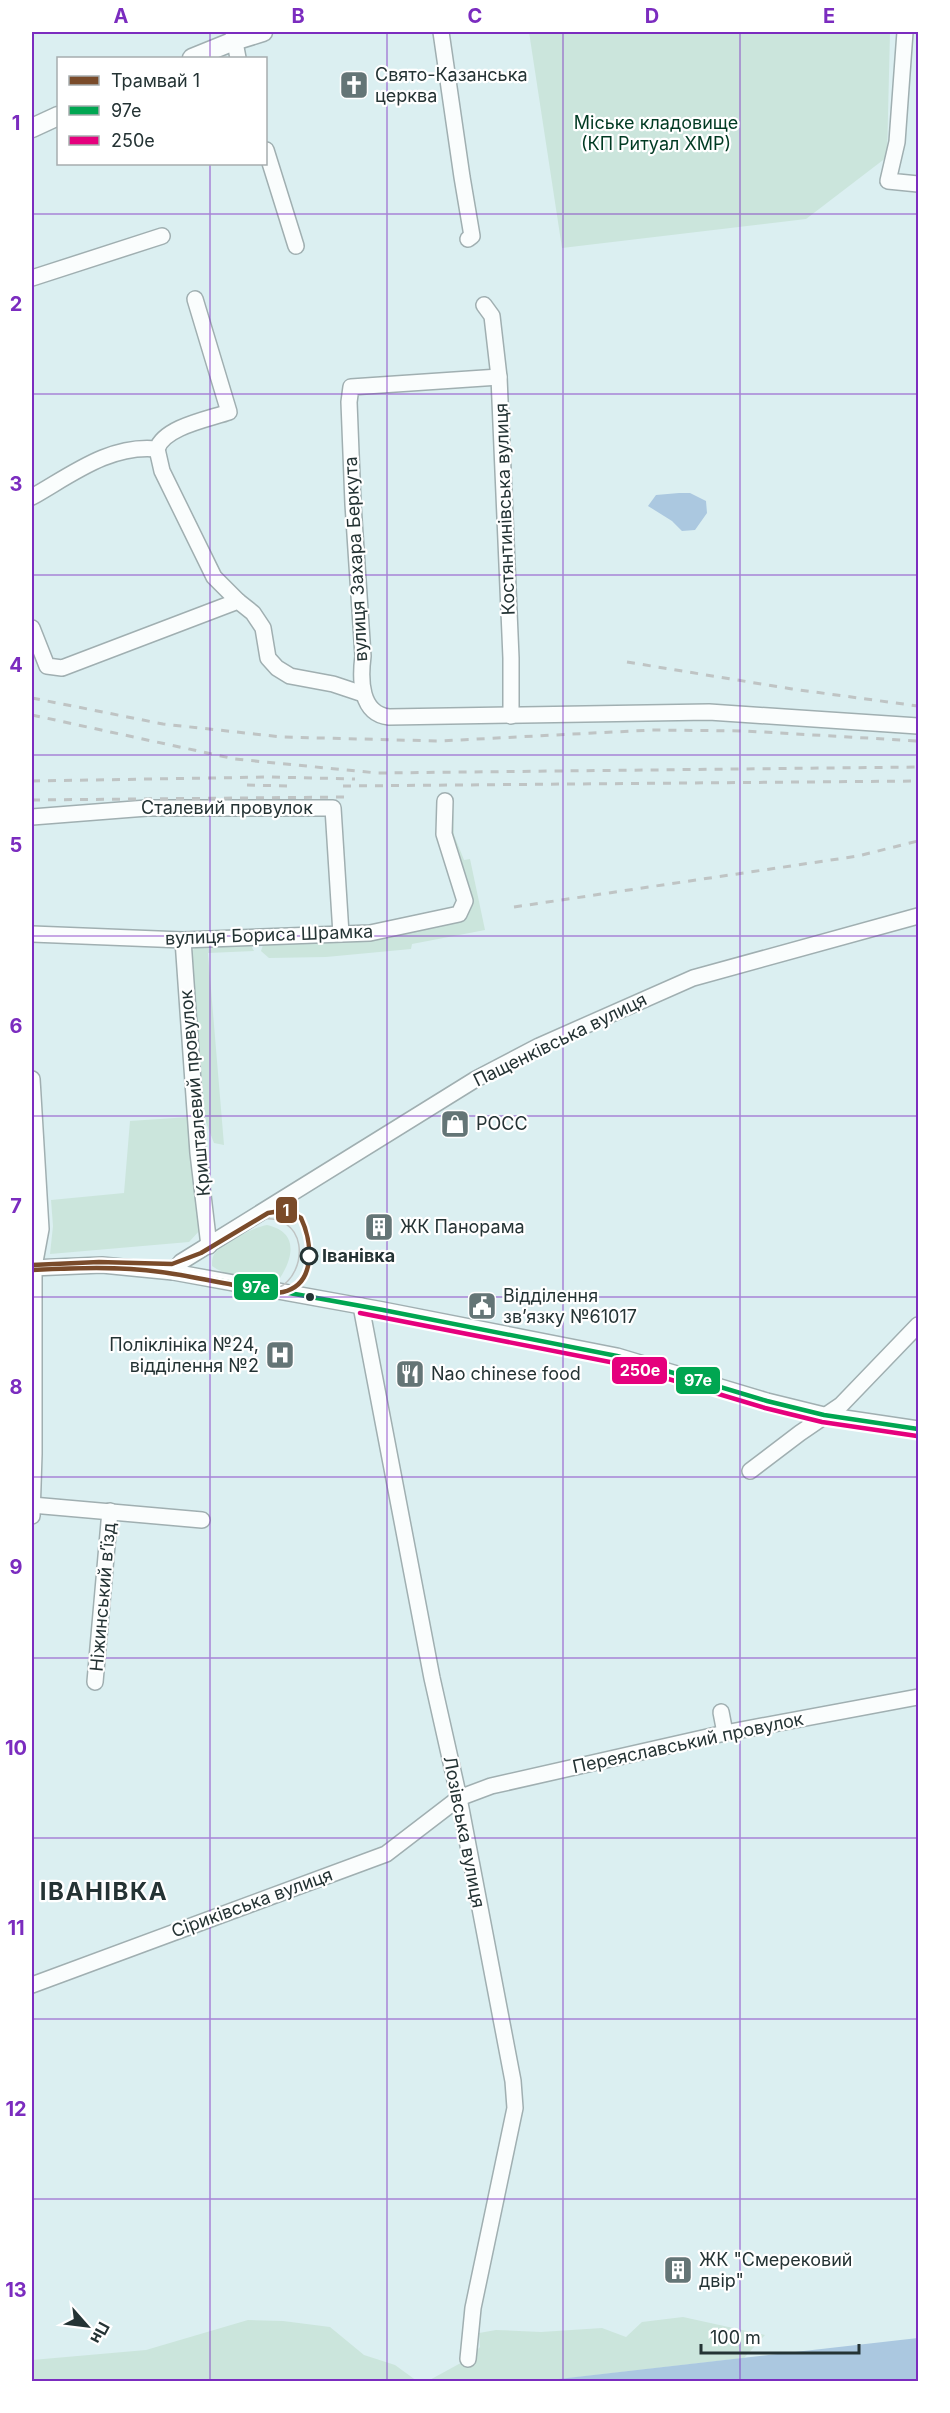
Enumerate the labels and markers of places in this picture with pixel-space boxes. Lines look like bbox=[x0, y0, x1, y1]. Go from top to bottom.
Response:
place label: Свято-Казанська церква bbox=[375, 64, 528, 106]
church icon: Свято-Казанська церква bbox=[338, 69, 370, 101]
shop icon: РОСС bbox=[439, 1108, 471, 1140]
place label: РОСС bbox=[476, 1113, 528, 1134]
building icon: ЖК Панорама bbox=[363, 1211, 395, 1243]
place label: ЖК Панорама bbox=[400, 1216, 525, 1237]
place label: Іванівка bbox=[322, 1245, 395, 1266]
marker: Іванівка bbox=[300, 1247, 318, 1265]
place label: Відділення зв’язку №61017 bbox=[503, 1285, 637, 1327]
public building icon: Відділення зв’язку №61017 bbox=[466, 1290, 498, 1322]
unlabelled marker bbox=[304, 1291, 316, 1303]
place label: Поліклініка №24, відділення №2 bbox=[109, 1334, 259, 1376]
hospital icon: Поліклініка №24, відділення №2 bbox=[264, 1339, 296, 1371]
restaurant icon: Nao chinese food bbox=[394, 1358, 426, 1390]
place label: Nao chinese food bbox=[431, 1363, 581, 1384]
place label: ЖК "Смерековий двір" bbox=[699, 2249, 852, 2291]
building icon: ЖК "Смерековий двір" bbox=[662, 2254, 694, 2286]

